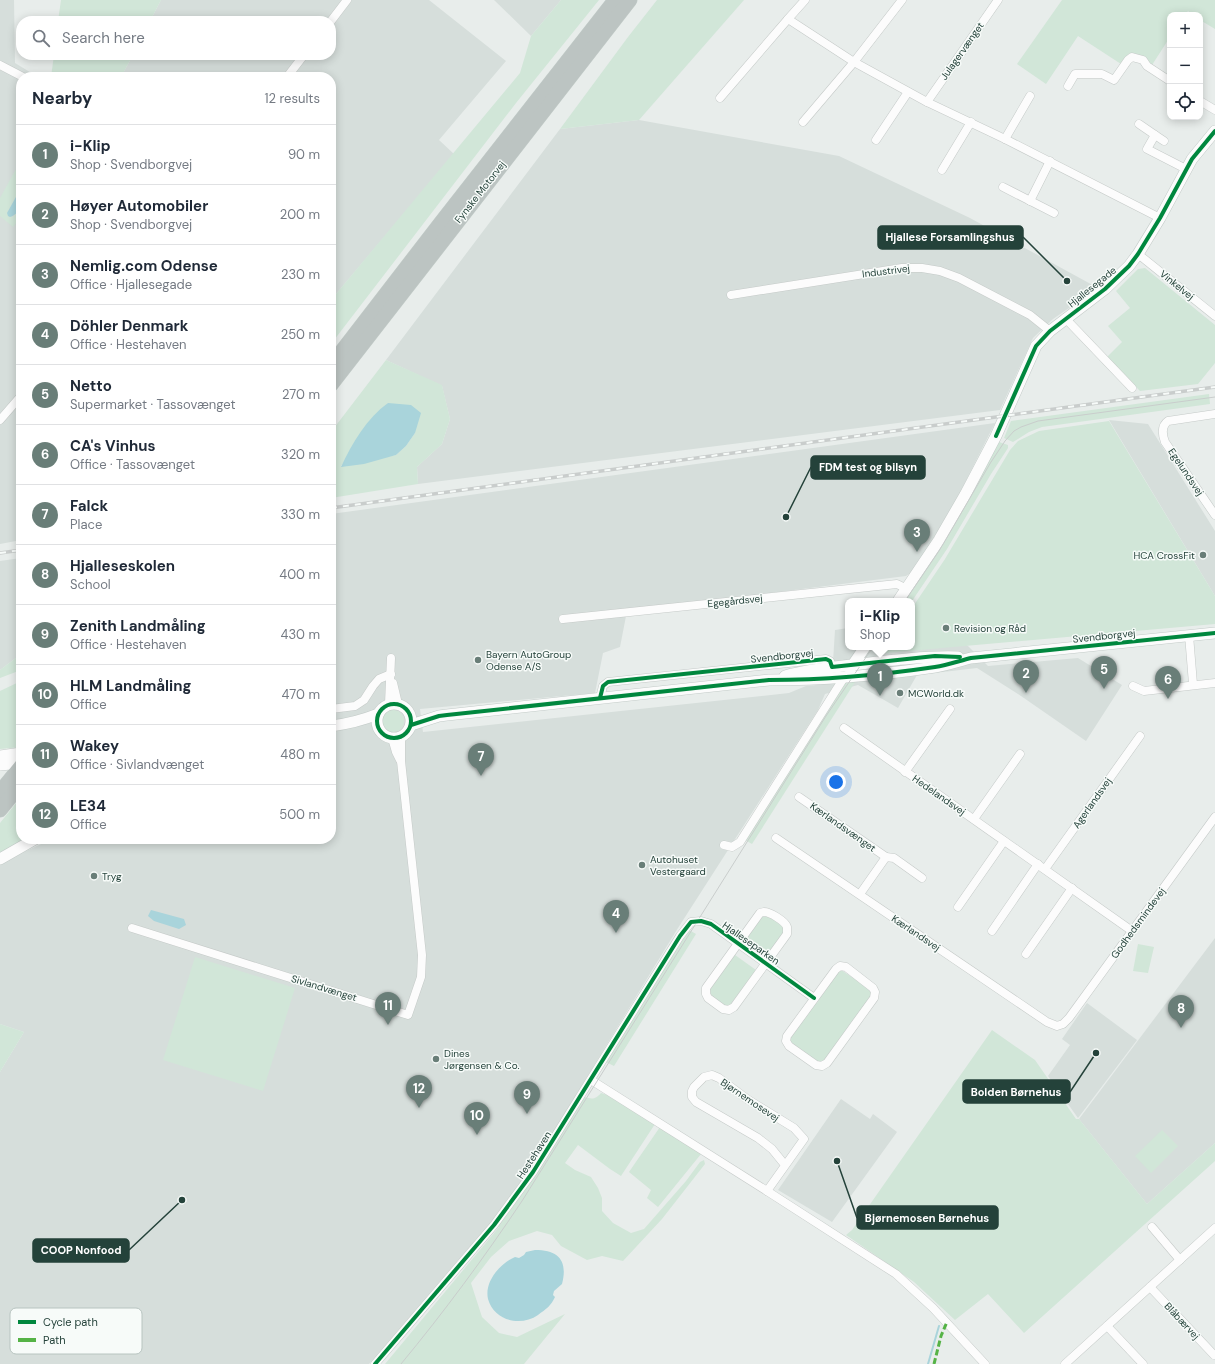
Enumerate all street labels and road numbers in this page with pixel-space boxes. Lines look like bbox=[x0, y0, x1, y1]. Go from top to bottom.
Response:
street label: Julagervænget bbox=[937, 19, 987, 83]
street label: Fynske Motorvej bbox=[452, 158, 508, 226]
street label: Industrivej bbox=[861, 262, 911, 280]
street label: Hjallesegade bbox=[1065, 263, 1119, 310]
street label: Vinkelvej bbox=[1157, 267, 1197, 303]
street label: Egelundsvej bbox=[1165, 446, 1207, 498]
street label: Egegårdsvej bbox=[707, 592, 763, 610]
street label: Svendborgvej bbox=[1072, 626, 1136, 646]
street label: Svendborgvej bbox=[750, 646, 814, 666]
street label: Hedelandsvej bbox=[910, 772, 968, 818]
street label: Agerlandsvej bbox=[1070, 775, 1114, 831]
street label: Kærlandsvænget bbox=[807, 799, 879, 855]
street label: Godhedsmindevej bbox=[1108, 885, 1168, 961]
street label: Kærlandsvej bbox=[889, 912, 943, 954]
street label: Hjalleseparken bbox=[720, 918, 782, 968]
street label: Sivlandvænget bbox=[290, 972, 358, 1004]
street label: Bjørnemosevej bbox=[718, 1076, 782, 1124]
street label: Hestehaven bbox=[514, 1129, 554, 1181]
street label: Blåbærvej bbox=[1162, 1300, 1202, 1342]

